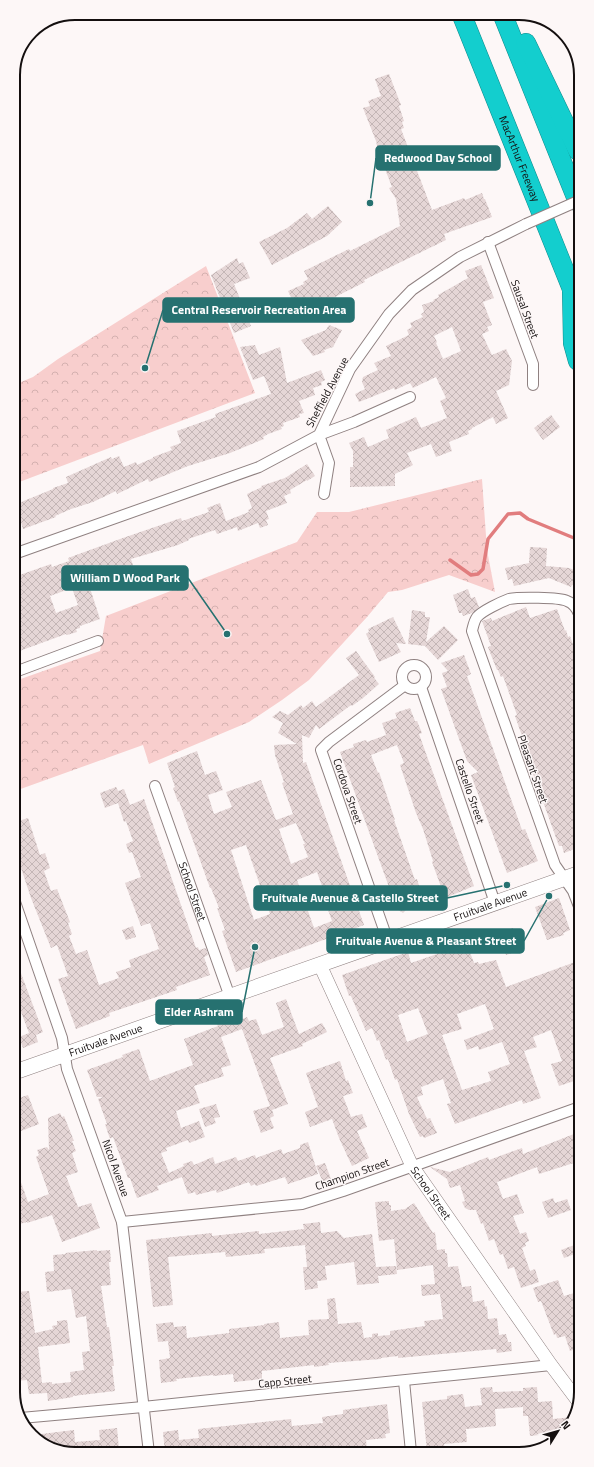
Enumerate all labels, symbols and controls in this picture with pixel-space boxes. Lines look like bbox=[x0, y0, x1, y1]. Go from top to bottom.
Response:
street label: MacArthur Freeway bbox=[495, 113, 544, 205]
callout: Redwood Day School bbox=[376, 146, 500, 170]
text: Redwood Day School bbox=[384, 148, 492, 167]
street label: Sausal Street bbox=[507, 277, 543, 341]
callout: Central Reservoir Recreation Area bbox=[163, 298, 354, 322]
text: Central Reservoir Recreation Area bbox=[172, 300, 346, 319]
street label: Sheffield Avenue bbox=[302, 353, 353, 430]
callout: William D Wood Park bbox=[62, 566, 188, 590]
text: William D Wood Park bbox=[70, 568, 181, 587]
street label: Pleasant Street bbox=[514, 733, 552, 805]
street label: Cordova Street bbox=[329, 756, 367, 826]
street label: Castello Street bbox=[451, 756, 489, 826]
street label: School Street bbox=[175, 860, 210, 923]
street label: Fruitvale Avenue bbox=[451, 884, 530, 925]
callout: Fruitvale Avenue & Castello Street bbox=[254, 886, 447, 910]
text: Fruitvale Avenue & Castello Street bbox=[261, 888, 439, 907]
callout: Fruitvale Avenue & Pleasant Street bbox=[327, 929, 524, 953]
text: Fruitvale Avenue & Pleasant Street bbox=[336, 931, 517, 950]
callout: Elder Ashram bbox=[156, 1000, 242, 1024]
text: Elder Ashram bbox=[164, 1002, 234, 1021]
street label: Fruitvale Avenue bbox=[66, 1020, 145, 1060]
street label: Nicol Avenue bbox=[98, 1137, 134, 1199]
street label: Champion Street bbox=[313, 1154, 391, 1194]
street label: School Street bbox=[407, 1163, 455, 1223]
street label: Capp Street bbox=[257, 1370, 313, 1392]
north arrow bbox=[538, 1411, 578, 1451]
text: N bbox=[557, 1417, 575, 1433]

